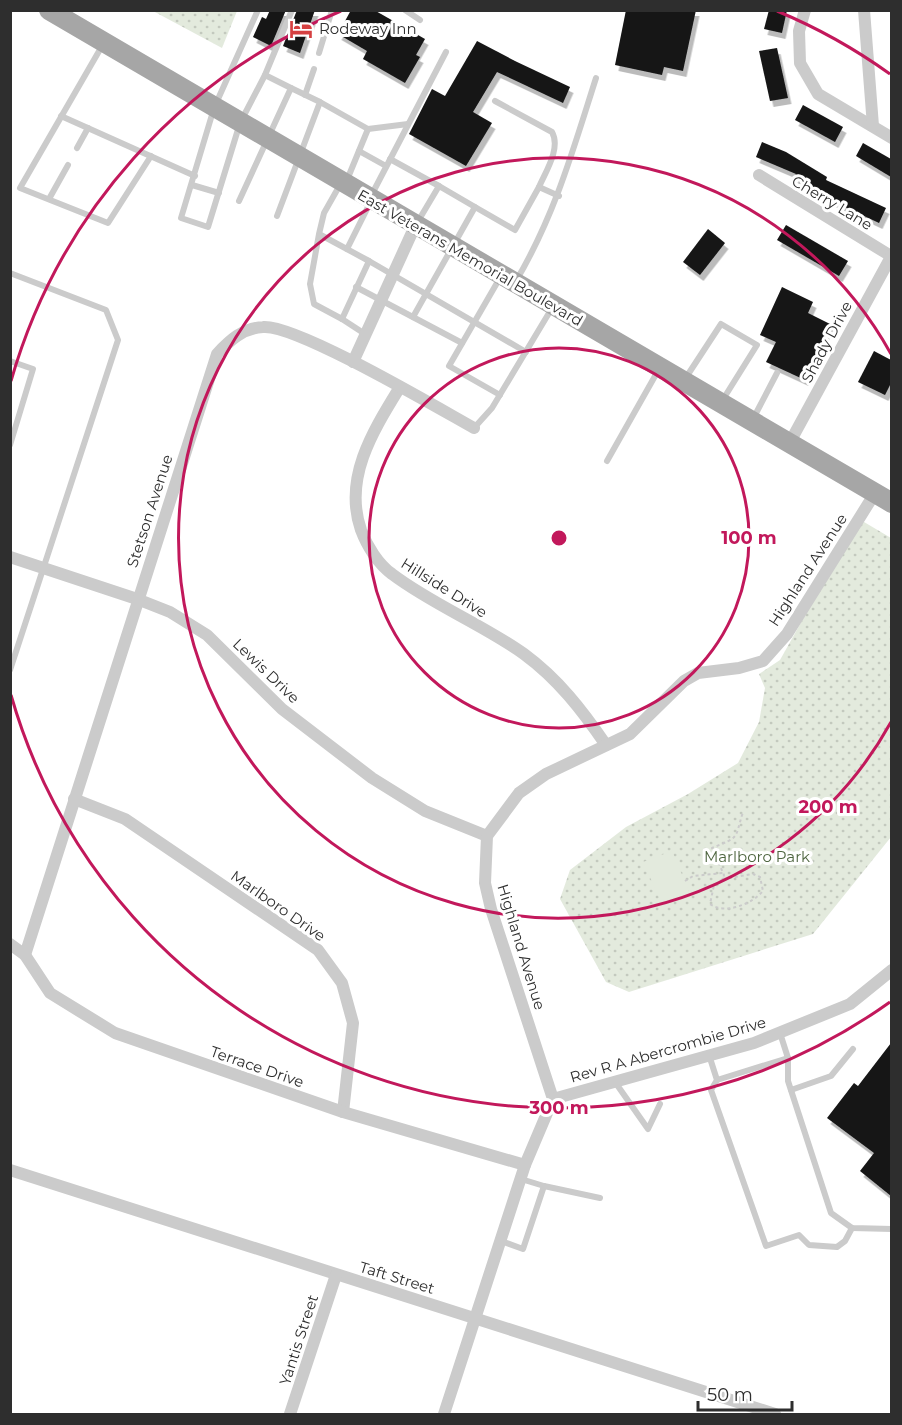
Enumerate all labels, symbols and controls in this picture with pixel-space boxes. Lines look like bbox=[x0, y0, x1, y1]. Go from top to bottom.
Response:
hotel icon: Rodeway Inn bbox=[288, 16, 314, 42]
place label: Rodeway Inn bbox=[319, 19, 417, 38]
street label: Cherry Lane bbox=[789, 171, 876, 234]
street label: East Veterans Memorial Boulevard bbox=[354, 185, 586, 330]
street label: Shady Drive bbox=[797, 298, 856, 386]
street label: Stetson Avenue bbox=[122, 452, 177, 570]
street label: Highland Avenue bbox=[764, 510, 851, 630]
text: 100 m bbox=[721, 527, 777, 549]
centre of rings bbox=[549, 528, 569, 548]
street label: Hillside Drive bbox=[398, 554, 491, 622]
street label: Lewis Drive bbox=[229, 634, 304, 707]
text: 200 m bbox=[798, 796, 858, 818]
park label: Marlboro Park bbox=[704, 847, 810, 866]
street label: Marlboro Drive bbox=[227, 866, 329, 945]
street label: Highland Avenue bbox=[493, 882, 550, 1012]
street label: Rev R A Abercrombie Drive bbox=[568, 1012, 768, 1087]
street label: Terrace Drive bbox=[208, 1042, 306, 1091]
text: 300 m bbox=[528, 1097, 589, 1119]
street label: Taft Street bbox=[357, 1257, 437, 1298]
street label: Yantis Street bbox=[275, 1292, 322, 1388]
scale bar bbox=[698, 1374, 792, 1412]
text: 50 m bbox=[707, 1384, 753, 1406]

